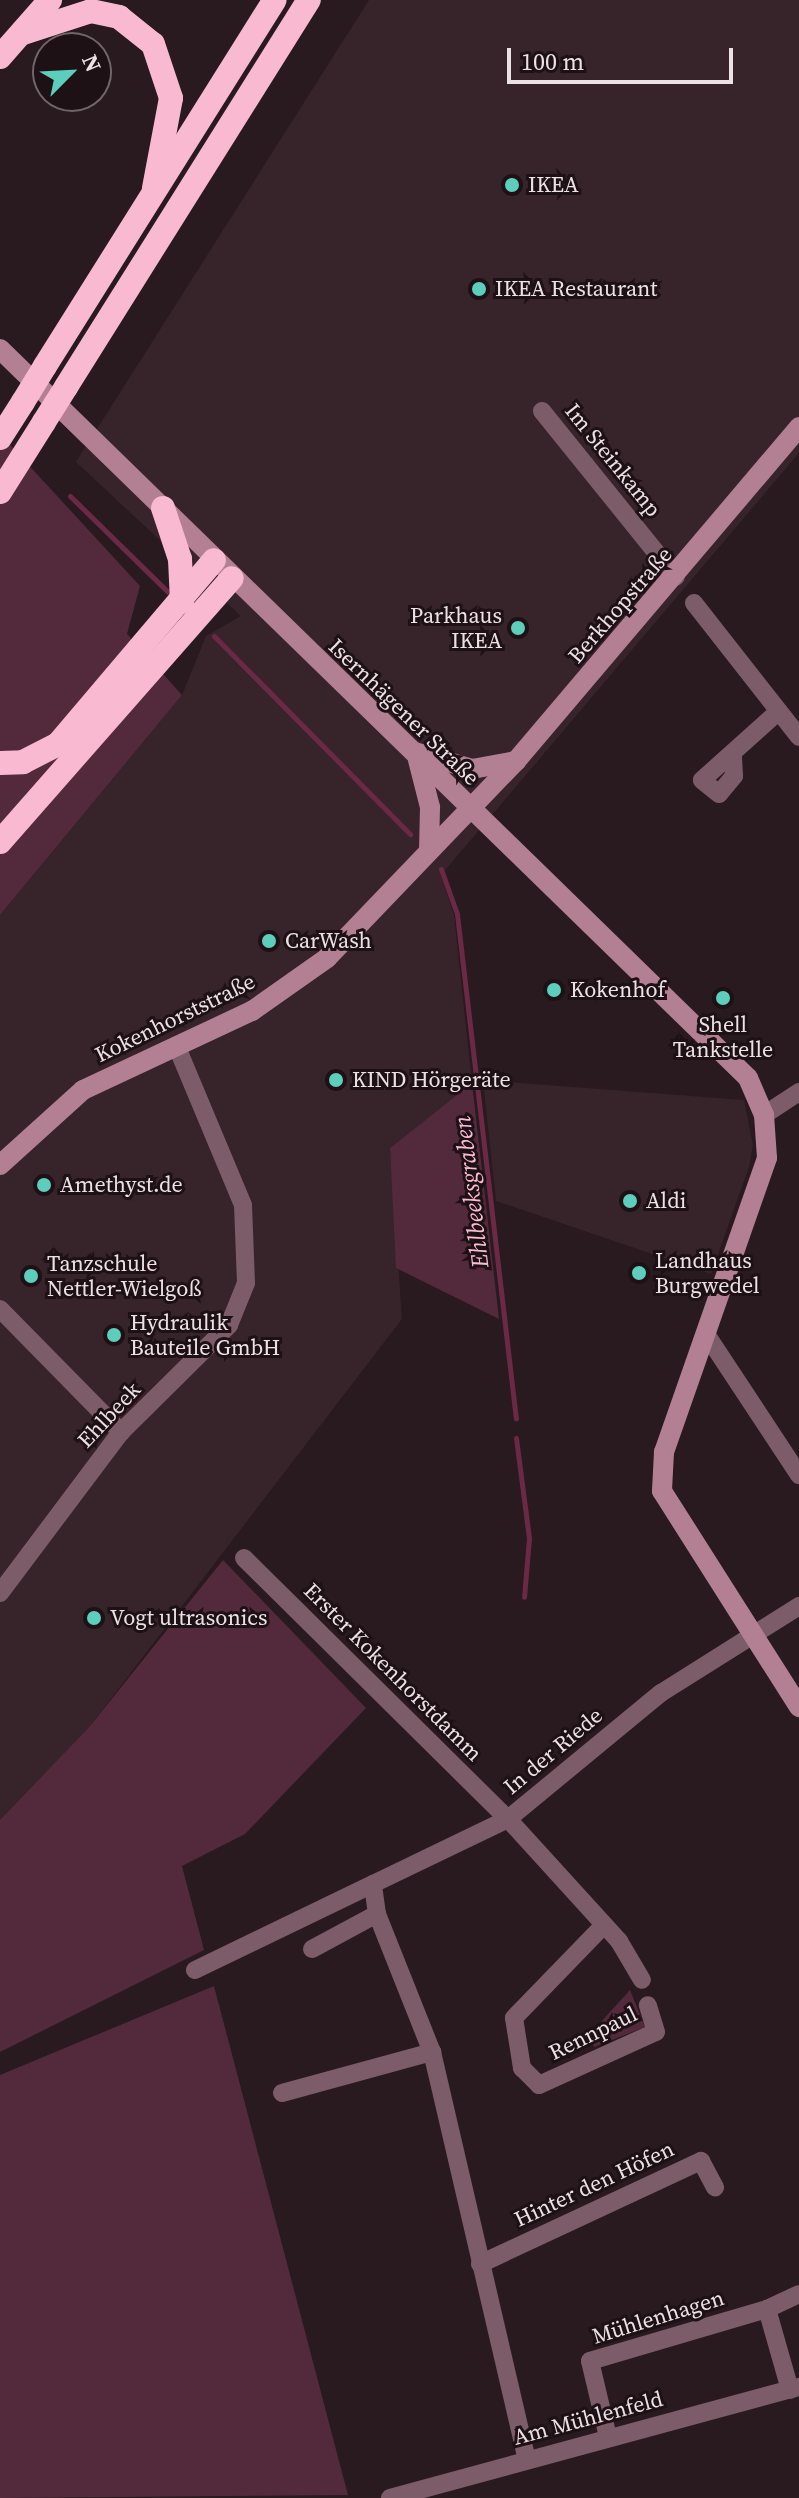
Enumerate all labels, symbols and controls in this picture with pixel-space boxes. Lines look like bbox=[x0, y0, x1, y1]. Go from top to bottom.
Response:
north arrow bbox=[32, 32, 112, 112]
scale bar bbox=[511, 32, 737, 82]
text: 100 m bbox=[521, 45, 584, 78]
text: N bbox=[75, 50, 109, 76]
place label: IKEA bbox=[528, 172, 579, 198]
marker: IKEA bbox=[503, 176, 521, 194]
place label: IKEA Restaurant bbox=[495, 276, 657, 302]
marker: IKEA Restaurant bbox=[470, 280, 488, 298]
street label: Im Steinkamp bbox=[559, 398, 667, 522]
street label: Berkhopstraße bbox=[562, 542, 678, 668]
place label: Parkhaus IKEA bbox=[410, 602, 502, 654]
marker: Parkhaus IKEA bbox=[509, 619, 527, 637]
street label: Isernhägener Straße bbox=[323, 633, 485, 791]
place label: CarWash bbox=[285, 928, 372, 954]
marker: CarWash bbox=[260, 932, 278, 950]
street label: Kokenhorststraße bbox=[91, 968, 259, 1068]
place label: Kokenhof bbox=[570, 977, 665, 1003]
marker: Kokenhof bbox=[545, 981, 563, 999]
marker: Shell Tankstelle bbox=[714, 989, 732, 1007]
place label: Shell Tankstelle bbox=[673, 1011, 773, 1062]
place label: KIND Hörgeräte bbox=[352, 1067, 511, 1093]
marker: KIND Hörgeräte bbox=[327, 1071, 345, 1089]
water label: Ehlbeeksgraben bbox=[447, 1114, 495, 1270]
place label: Amethyst.de bbox=[60, 1172, 183, 1198]
marker: Amethyst.de bbox=[35, 1176, 53, 1194]
place label: Aldi bbox=[646, 1188, 686, 1214]
marker: Aldi bbox=[621, 1192, 639, 1210]
place label: Landhaus Burgwedel bbox=[655, 1247, 759, 1298]
place label: Tanzschule Nettler-Wielgoß bbox=[47, 1250, 201, 1302]
marker: Landhaus Burgwedel bbox=[630, 1264, 648, 1282]
marker: Tanzschule Nettler-Wielgoß bbox=[22, 1267, 40, 1285]
place label: Hydraulik Bauteile GmbH bbox=[130, 1309, 280, 1360]
marker: Hydraulik Bauteile GmbH bbox=[105, 1326, 123, 1344]
street label: Ehlbeek bbox=[72, 1377, 146, 1453]
street label: Erster Kokenhorstdamm bbox=[298, 1577, 488, 1767]
place label: Vogt ultrasonics bbox=[110, 1605, 268, 1631]
marker: Vogt ultrasonics bbox=[85, 1609, 103, 1627]
street label: In der Riede bbox=[498, 1702, 608, 1800]
street label: Rennpaul bbox=[544, 2000, 642, 2066]
street label: Hinter den Höfen bbox=[510, 2135, 678, 2233]
street label: Mühlenhagen bbox=[589, 2284, 727, 2350]
street label: Am Mühlenfeld bbox=[510, 2385, 666, 2451]

